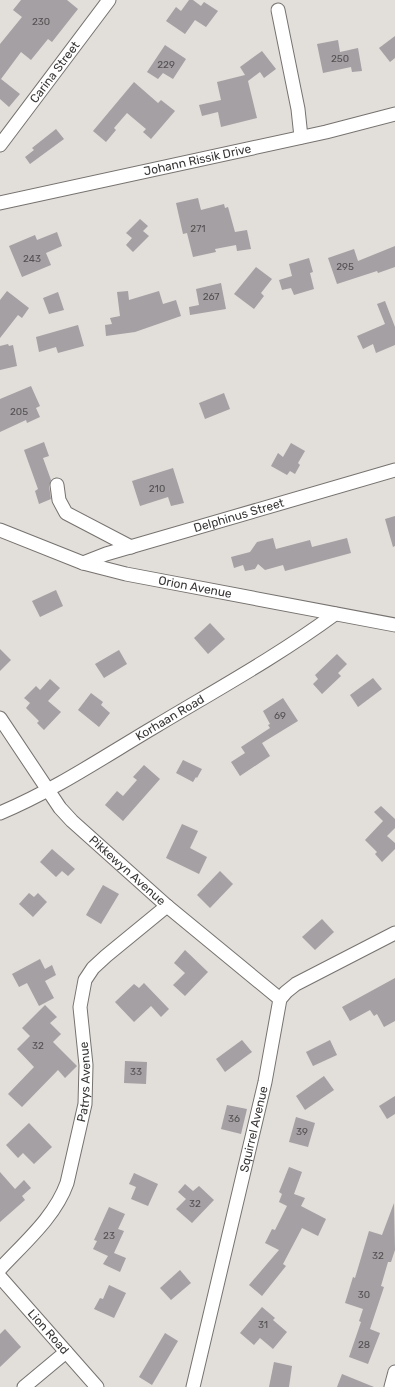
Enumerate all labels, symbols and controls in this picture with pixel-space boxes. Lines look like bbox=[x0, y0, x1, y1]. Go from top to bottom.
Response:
house number: 230 bbox=[32, 16, 50, 28]
street label: Carina Street bbox=[27, 38, 83, 106]
house number: 250 bbox=[331, 53, 349, 65]
house number: 229 bbox=[157, 59, 175, 71]
street label: Johann Rissik Drive bbox=[142, 141, 253, 179]
house number: 271 bbox=[190, 223, 206, 235]
house number: 243 bbox=[23, 253, 41, 265]
house number: 295 bbox=[336, 261, 354, 273]
house number: 267 bbox=[203, 291, 219, 303]
house number: 205 bbox=[10, 406, 28, 418]
house number: 210 bbox=[149, 483, 165, 495]
street label: Delphinus Street bbox=[192, 496, 286, 535]
street label: Orion Avenue bbox=[157, 573, 233, 601]
street label: Korhaan Road bbox=[133, 692, 207, 744]
house number: 69 bbox=[274, 710, 286, 722]
street label: Pikkewyn Avenue bbox=[86, 833, 168, 908]
house number: 32 bbox=[32, 1040, 44, 1052]
street label: Patrys Avenue bbox=[74, 1041, 93, 1123]
house number: 33 bbox=[130, 1066, 142, 1078]
street label: Squirrel Avenue bbox=[237, 1084, 271, 1174]
house number: 36 bbox=[228, 1113, 240, 1125]
house number: 39 bbox=[296, 1126, 308, 1138]
house number: 32 bbox=[189, 1198, 201, 1210]
house number: 23 bbox=[103, 1230, 115, 1242]
house number: 32 bbox=[372, 1250, 384, 1262]
house number: 30 bbox=[358, 1289, 370, 1301]
street label: Lion Road bbox=[25, 1306, 72, 1357]
house number: 31 bbox=[258, 1319, 268, 1331]
house number: 28 bbox=[358, 1339, 370, 1351]

